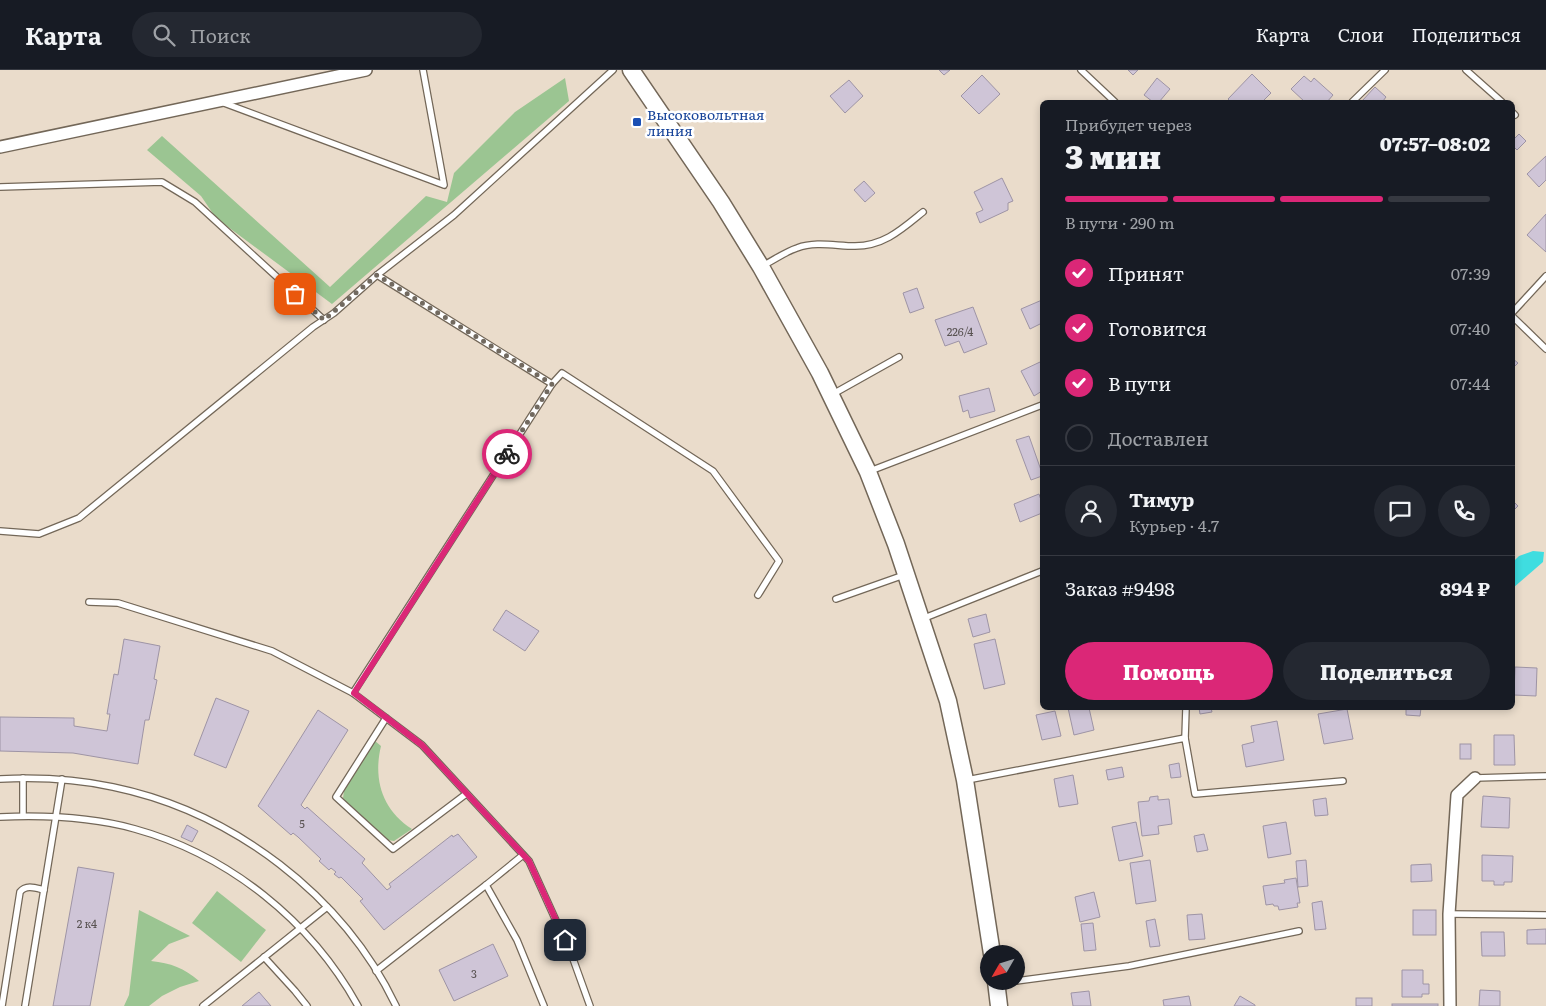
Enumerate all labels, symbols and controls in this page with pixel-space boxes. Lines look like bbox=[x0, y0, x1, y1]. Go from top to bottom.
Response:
search box bbox=[132, 12, 482, 57]
text: Карта bbox=[25, 17, 102, 52]
icon: search bbox=[150, 21, 178, 49]
text: Поиск bbox=[190, 21, 251, 49]
text: Карта bbox=[1256, 21, 1310, 48]
text: Слои bbox=[1338, 21, 1384, 48]
text: Поделиться bbox=[1412, 21, 1521, 48]
place label: Высоковольтная линия bbox=[647, 104, 765, 140]
text: Прибудет через bbox=[1065, 112, 1192, 136]
marker: Высоковольтная линия bbox=[631, 116, 643, 128]
text: 07:57–08:02 bbox=[1380, 129, 1490, 157]
text: 3 мин bbox=[1065, 131, 1161, 179]
text: В пути · 290 m bbox=[1065, 210, 1174, 234]
icon: check bbox=[1065, 259, 1093, 287]
text: Принят bbox=[1108, 259, 1184, 287]
text: 07:39 bbox=[1451, 261, 1490, 285]
pin bbox=[274, 273, 316, 315]
icon: bag bbox=[281, 280, 309, 308]
icon: check bbox=[1065, 314, 1093, 342]
text: Готовится bbox=[1108, 314, 1207, 342]
text: 07:40 bbox=[1450, 316, 1490, 340]
house number: 226/4 bbox=[947, 323, 973, 339]
icon: check bbox=[1065, 369, 1093, 397]
text: В пути bbox=[1108, 369, 1171, 397]
text: 07:44 bbox=[1450, 371, 1490, 395]
text: Доставлен bbox=[1108, 424, 1209, 452]
courier bbox=[482, 429, 532, 479]
icon: bike bbox=[493, 440, 521, 468]
button: person bbox=[1065, 485, 1117, 537]
text: Тимур bbox=[1129, 485, 1194, 513]
button: chat bbox=[1374, 485, 1426, 537]
button: phone bbox=[1438, 485, 1490, 537]
text: Курьер · 4.7 bbox=[1129, 513, 1219, 537]
text: Заказ #9498 bbox=[1065, 574, 1175, 602]
text: 894 ₽ bbox=[1440, 574, 1490, 602]
button: Помощь bbox=[1065, 642, 1273, 700]
button: Поделиться bbox=[1283, 642, 1490, 700]
house number: 5 bbox=[299, 815, 305, 831]
house number: 2 к4 bbox=[77, 915, 97, 931]
pin bbox=[544, 919, 586, 961]
icon: home bbox=[551, 926, 579, 954]
north arrow bbox=[980, 945, 1025, 990]
map controls bbox=[980, 945, 1025, 990]
house number: 3 bbox=[471, 965, 477, 981]

